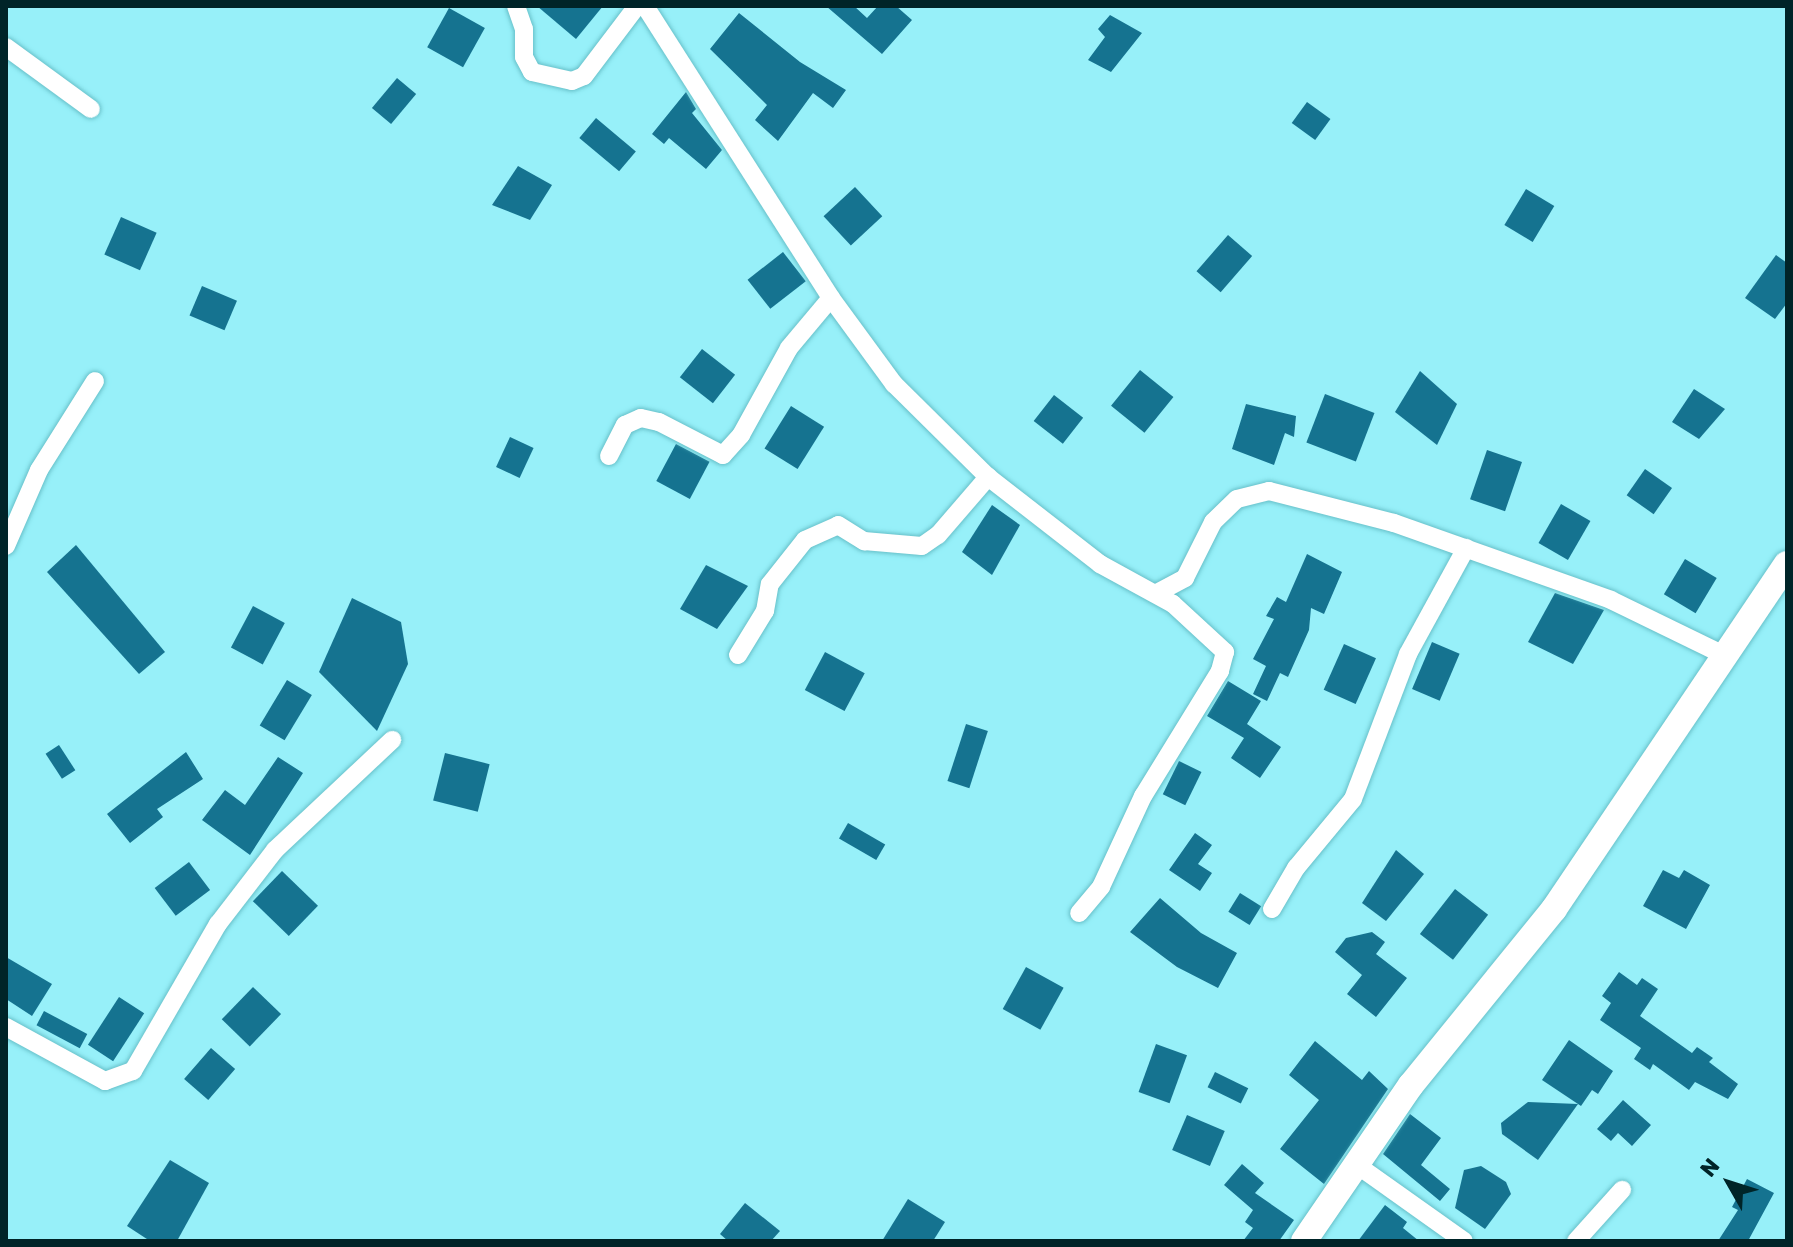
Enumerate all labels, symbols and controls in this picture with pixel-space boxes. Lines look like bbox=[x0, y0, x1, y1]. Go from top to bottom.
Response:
north arrow bbox=[1689, 1143, 1769, 1223]
text: N bbox=[1694, 1153, 1725, 1182]

